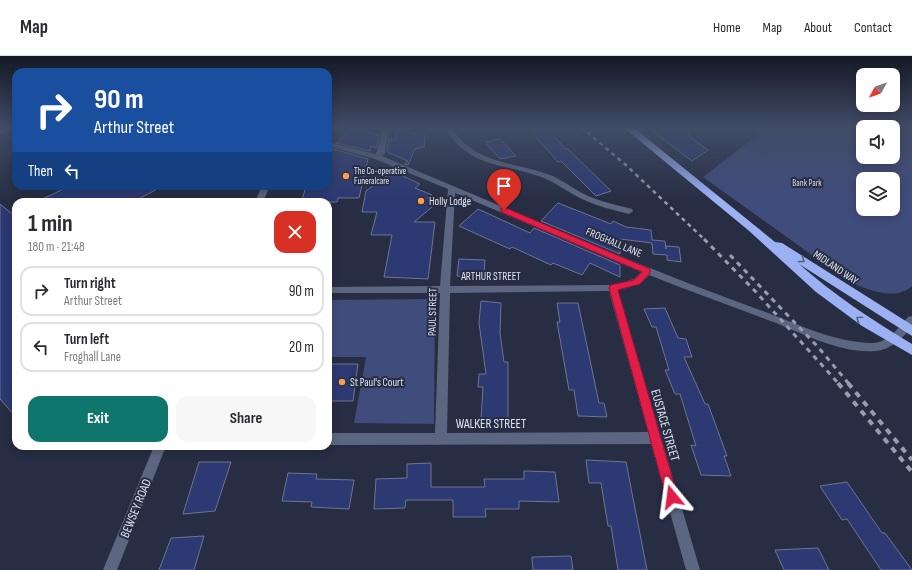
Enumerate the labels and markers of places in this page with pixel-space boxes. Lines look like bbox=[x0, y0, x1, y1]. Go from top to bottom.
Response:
place label: The Co-operative Funeralcare bbox=[354, 166, 407, 187]
pin bbox=[487, 169, 521, 210]
marker: The Co-operative Funeralcare bbox=[341, 171, 351, 181]
place label: Holly Lodge bbox=[429, 195, 471, 208]
marker: Holly Lodge bbox=[416, 196, 426, 206]
place label: St Paul's Court bbox=[350, 376, 404, 389]
marker: St Paul's Court bbox=[337, 377, 347, 387]

